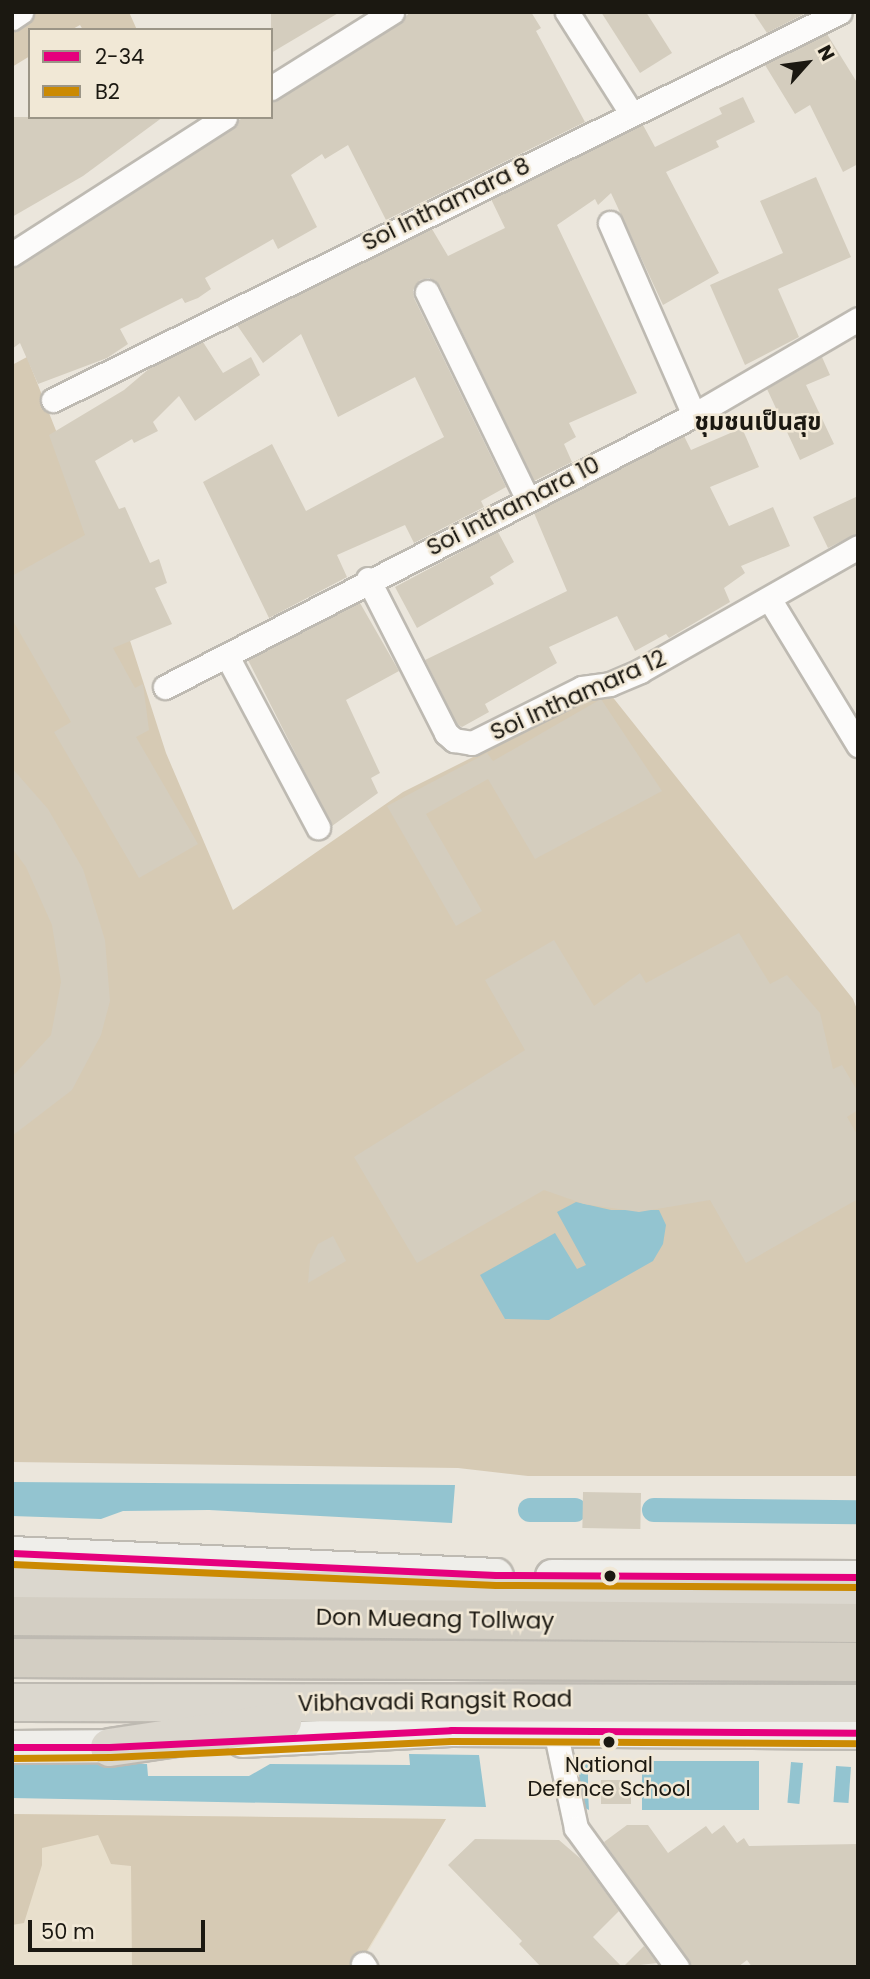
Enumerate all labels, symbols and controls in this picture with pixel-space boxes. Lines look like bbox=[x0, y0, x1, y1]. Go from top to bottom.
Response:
legend bbox=[28, 28, 273, 119]
north arrow bbox=[772, 28, 842, 98]
text: N bbox=[811, 40, 841, 66]
text: 2-34 bbox=[95, 42, 144, 71]
text: B2 bbox=[95, 77, 120, 106]
street label: Soi Inthamara 8 bbox=[358, 151, 534, 257]
district label: ชุมชนเป็นสุข bbox=[694, 408, 822, 436]
street label: Soi Inthamara 10 bbox=[422, 450, 604, 562]
street label: Soi Inthamara 12 bbox=[486, 644, 670, 746]
unlabelled marker bbox=[603, 1569, 617, 1583]
street label: Don Mueang Tollway bbox=[316, 1603, 554, 1635]
street label: Vibhavadi Rangsit Road bbox=[297, 1685, 573, 1717]
marker: National Defence School bbox=[602, 1735, 616, 1749]
place label: National Defence School bbox=[527, 1752, 691, 1802]
scale bar bbox=[32, 1906, 208, 1950]
text: 50 m bbox=[41, 1917, 95, 1946]

